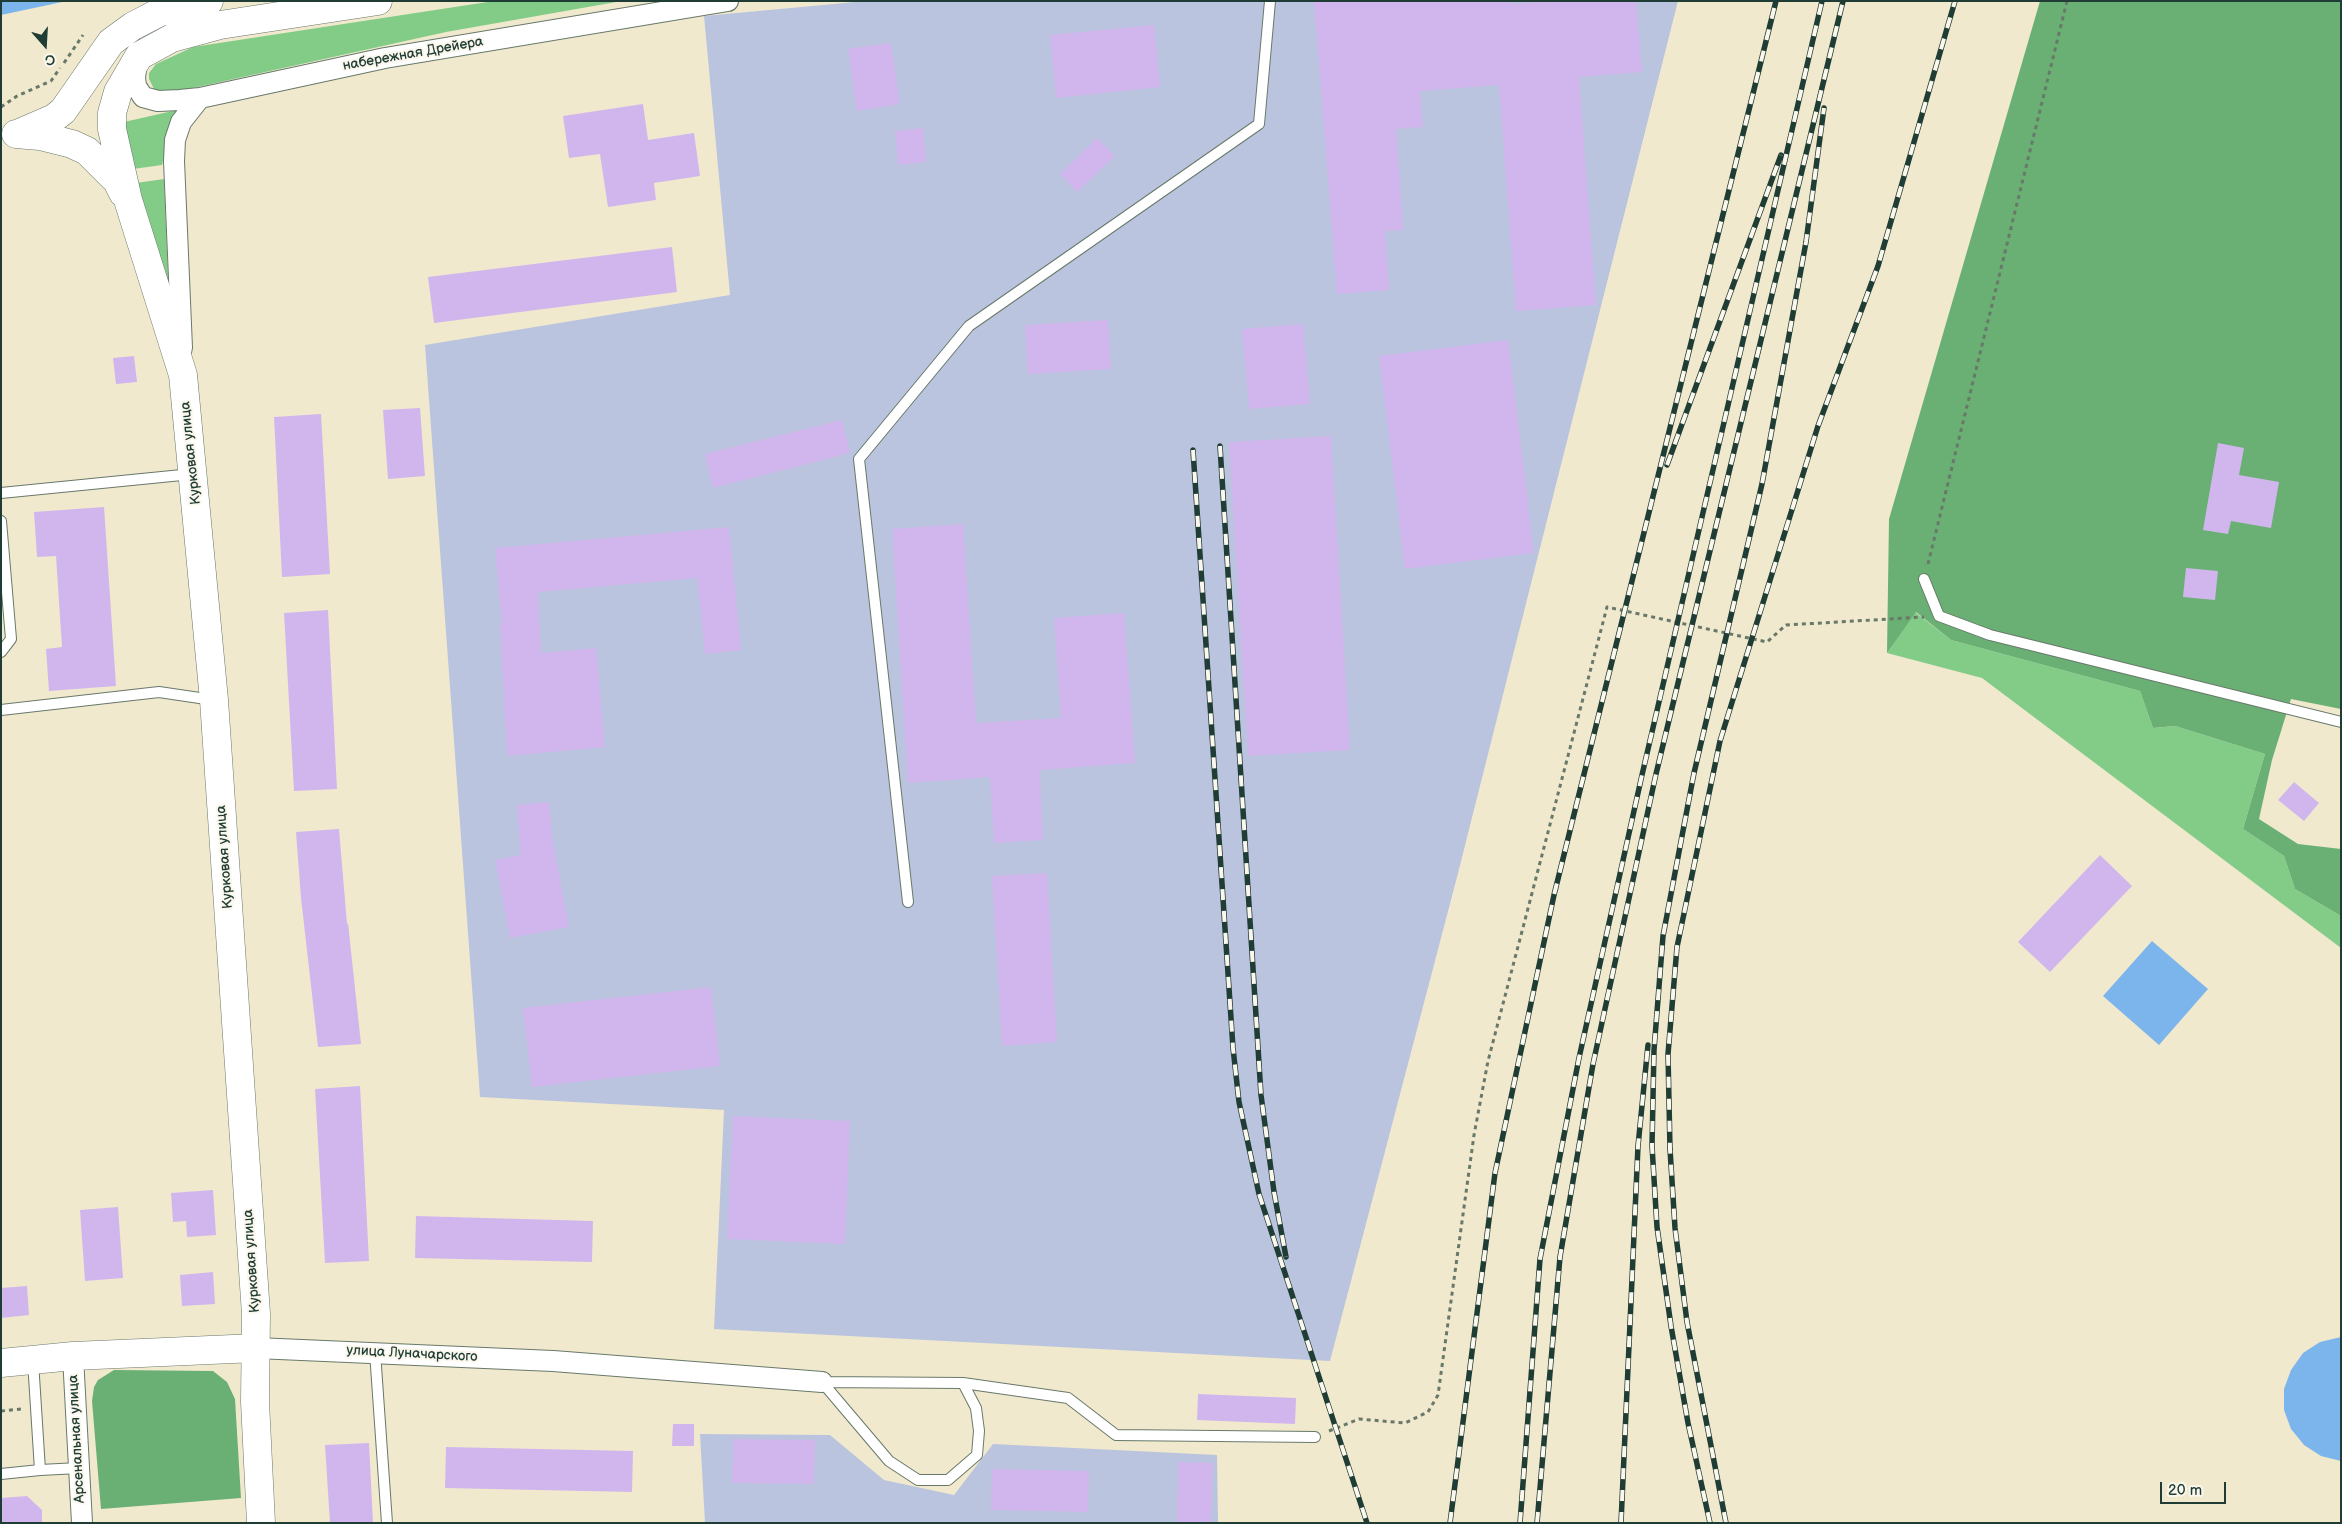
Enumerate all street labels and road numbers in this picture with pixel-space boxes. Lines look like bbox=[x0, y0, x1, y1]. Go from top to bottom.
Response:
street label: набережная Дрейера bbox=[341, 33, 485, 75]
street label: Курковая улица bbox=[177, 401, 205, 505]
street label: Курковая улица bbox=[213, 805, 237, 909]
street label: Курковая улица bbox=[240, 1209, 264, 1313]
street label: улица Луначарского bbox=[346, 1342, 478, 1366]
street label: Арсенальная улица bbox=[65, 1374, 89, 1504]

